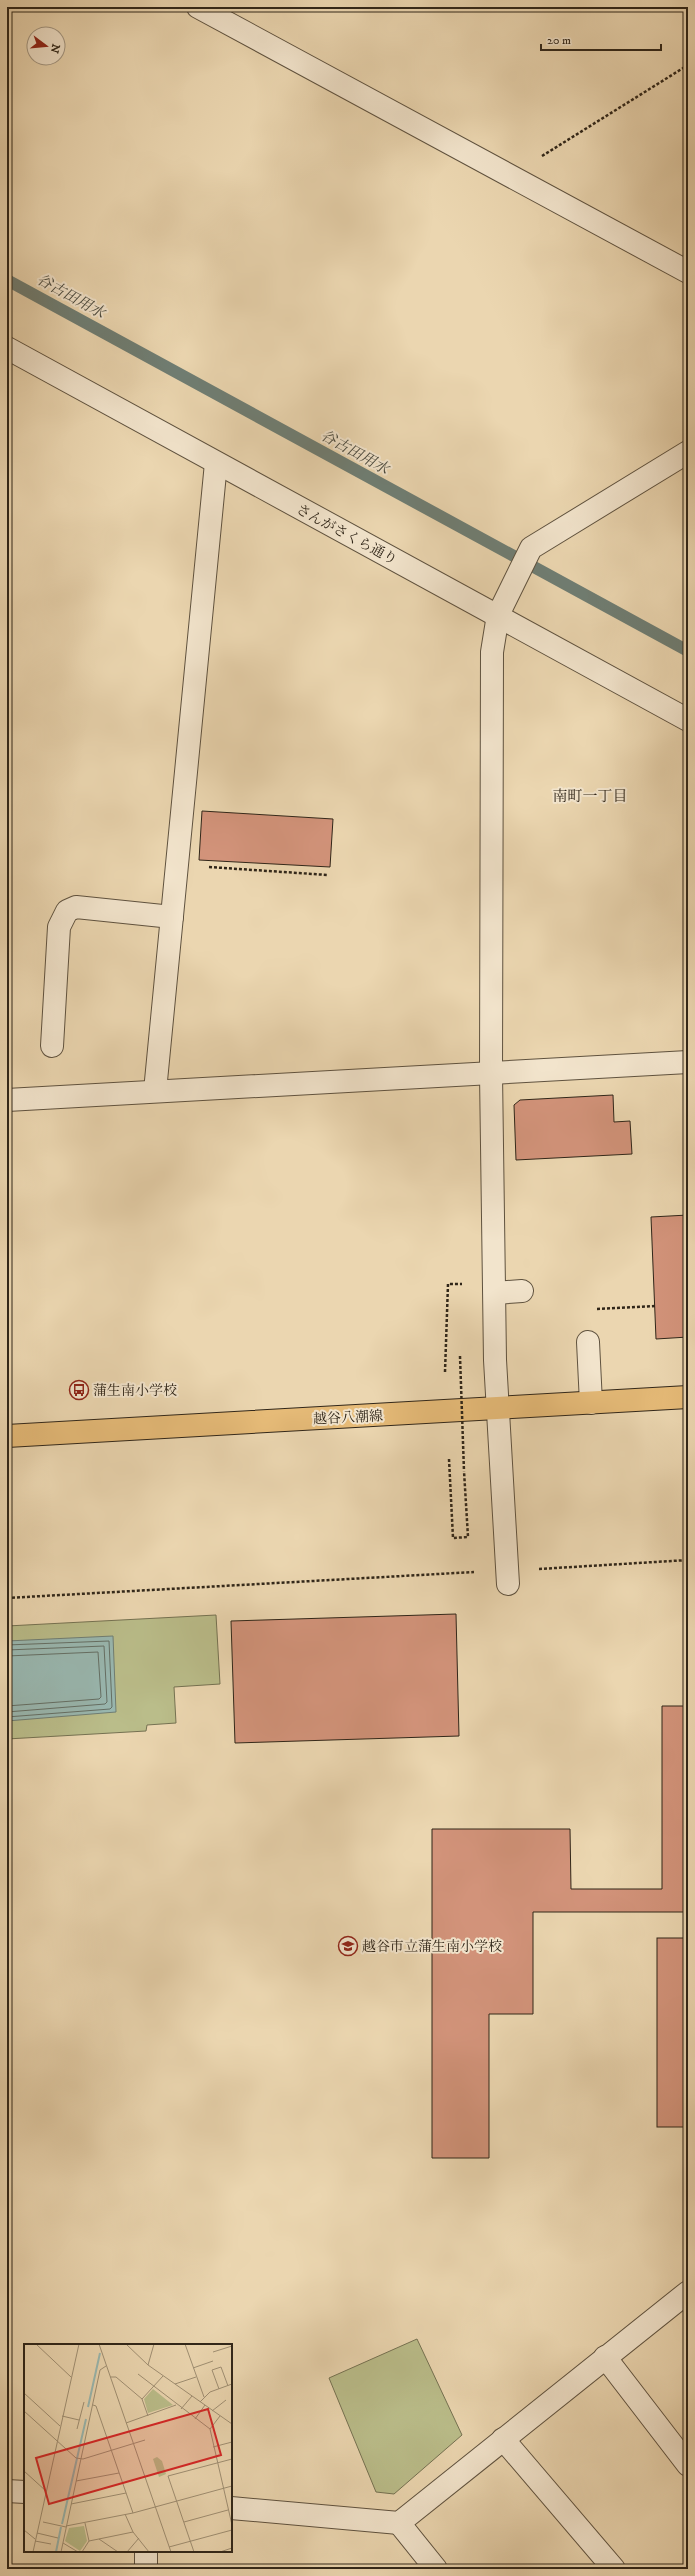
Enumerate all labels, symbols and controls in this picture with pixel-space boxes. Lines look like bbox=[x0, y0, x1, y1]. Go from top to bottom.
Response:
north arrow bbox=[26, 26, 66, 66]
scale bar bbox=[541, 26, 661, 52]
text: 20 m bbox=[547, 33, 571, 48]
text: N bbox=[47, 42, 63, 55]
water label: 谷古田用水 bbox=[33, 270, 110, 324]
water label: 谷古田用水 bbox=[317, 426, 394, 480]
street label: さんがさくら通り bbox=[293, 501, 400, 569]
district label: 南町一丁目 bbox=[552, 787, 628, 806]
bus stop icon: 蒲生南小学校 bbox=[68, 1379, 90, 1401]
place label: 蒲生南小学校 bbox=[93, 1382, 177, 1400]
street label: 越谷八潮線 bbox=[313, 1407, 383, 1429]
school or university icon: 越谷市立蒲生南小学校 bbox=[337, 1935, 359, 1957]
place label: 越谷市立蒲生南小学校 bbox=[362, 1938, 502, 1956]
inset map bbox=[24, 2344, 232, 2552]

